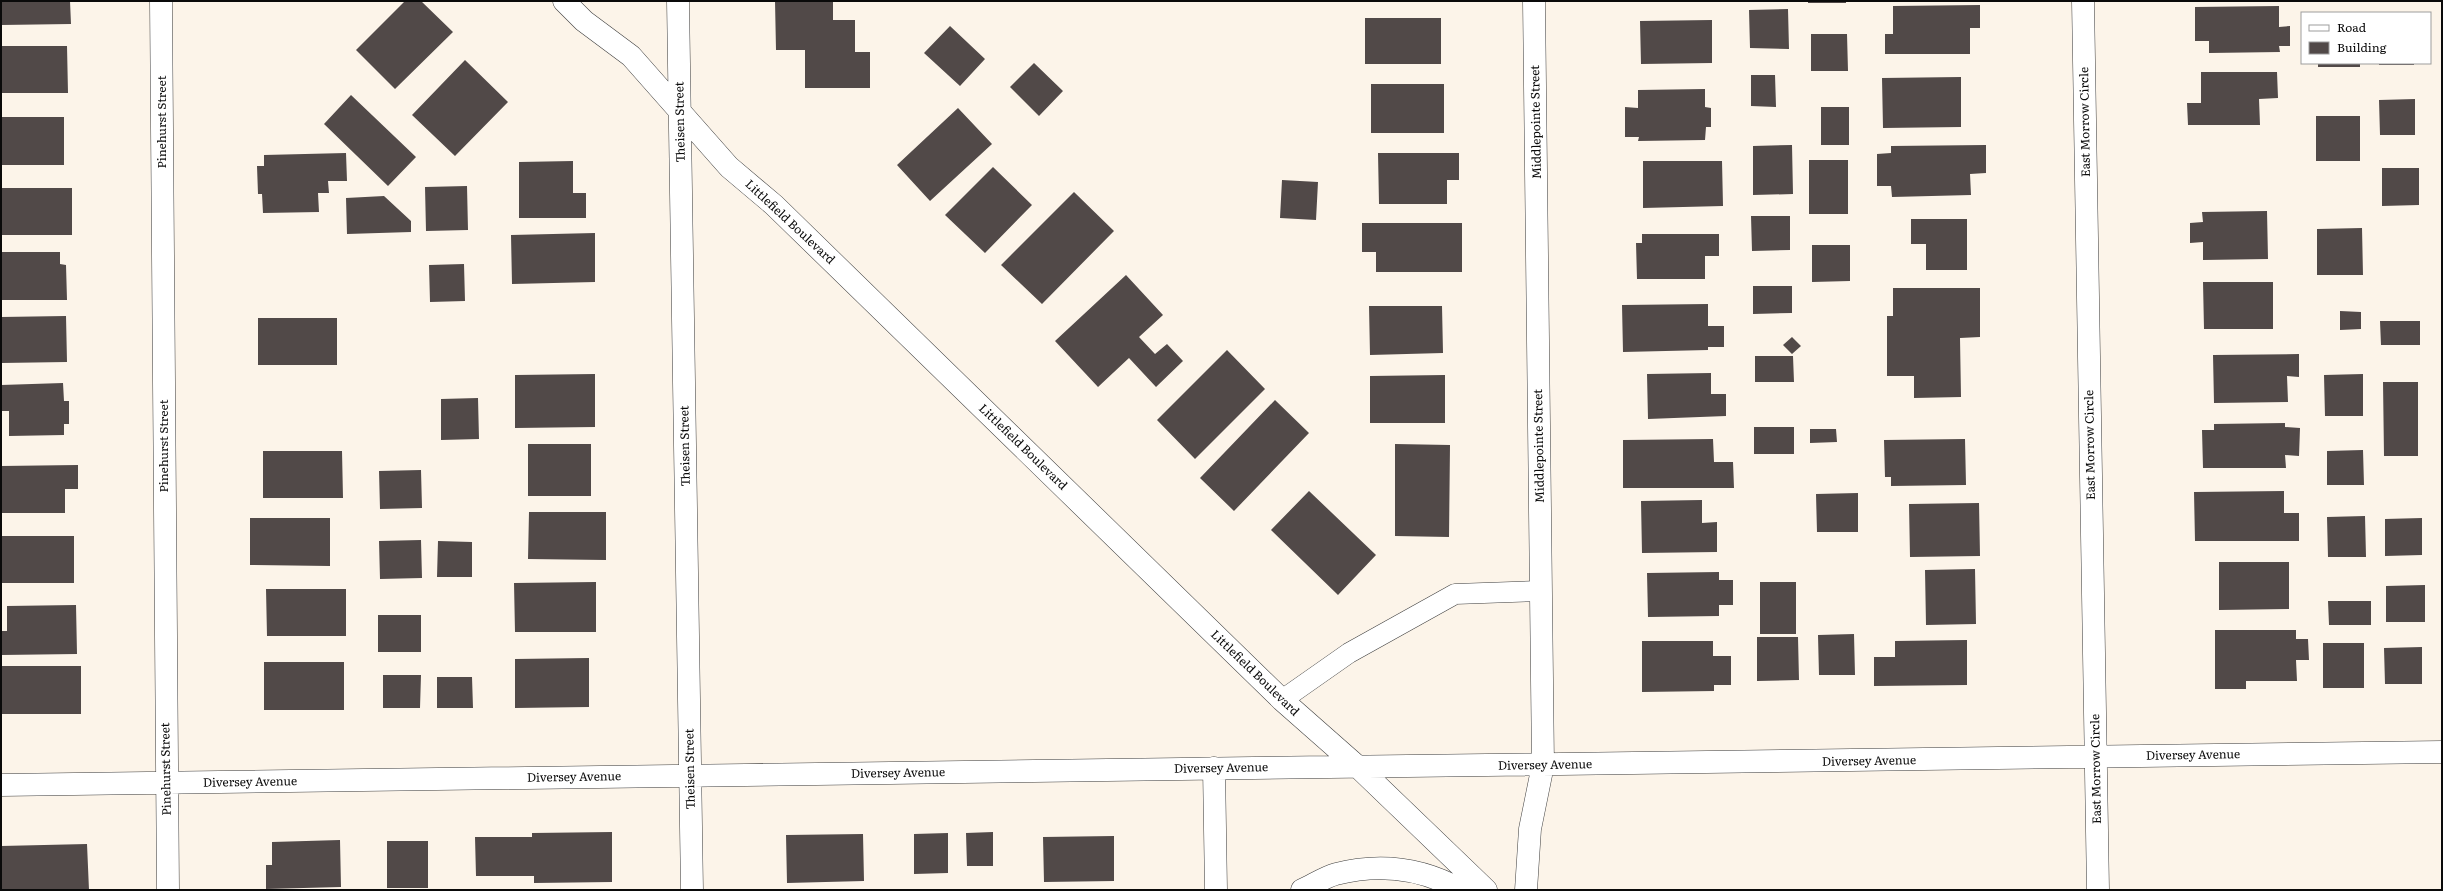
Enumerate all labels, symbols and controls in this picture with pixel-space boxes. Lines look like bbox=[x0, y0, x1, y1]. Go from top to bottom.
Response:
legend bbox=[2301, 12, 2431, 64]
text: Road bbox=[2337, 18, 2367, 36]
text: Building bbox=[2337, 38, 2387, 56]
street label: Middlepointe Street bbox=[1525, 65, 1545, 179]
street label: East Morrow Circle bbox=[2074, 67, 2094, 177]
street label: Pinehurst Street bbox=[152, 75, 170, 168]
street label: Theisen Street bbox=[669, 81, 689, 163]
street label: Littlefield Boulevard bbox=[742, 175, 840, 268]
street label: Middlepointe Street bbox=[1528, 389, 1548, 503]
street label: East Morrow Circle bbox=[2079, 390, 2099, 500]
street label: Pinehurst Street bbox=[154, 399, 172, 492]
street label: Littlefield Boulevard bbox=[975, 399, 1073, 494]
street label: Theisen Street bbox=[674, 405, 694, 487]
street label: Littlefield Boulevard bbox=[1207, 625, 1305, 720]
street label: East Morrow Circle bbox=[2085, 714, 2105, 824]
street label: Pinehurst Street bbox=[155, 722, 175, 816]
street label: Theisen Street bbox=[679, 728, 699, 810]
street label: Diversey Avenue bbox=[2146, 744, 2240, 764]
street label: Diversey Avenue bbox=[1822, 750, 1916, 770]
street label: Diversey Avenue bbox=[1498, 754, 1592, 774]
street label: Diversey Avenue bbox=[1174, 757, 1268, 777]
street label: Diversey Avenue bbox=[851, 762, 945, 782]
street label: Diversey Avenue bbox=[527, 766, 621, 786]
street label: Diversey Avenue bbox=[203, 771, 297, 791]

